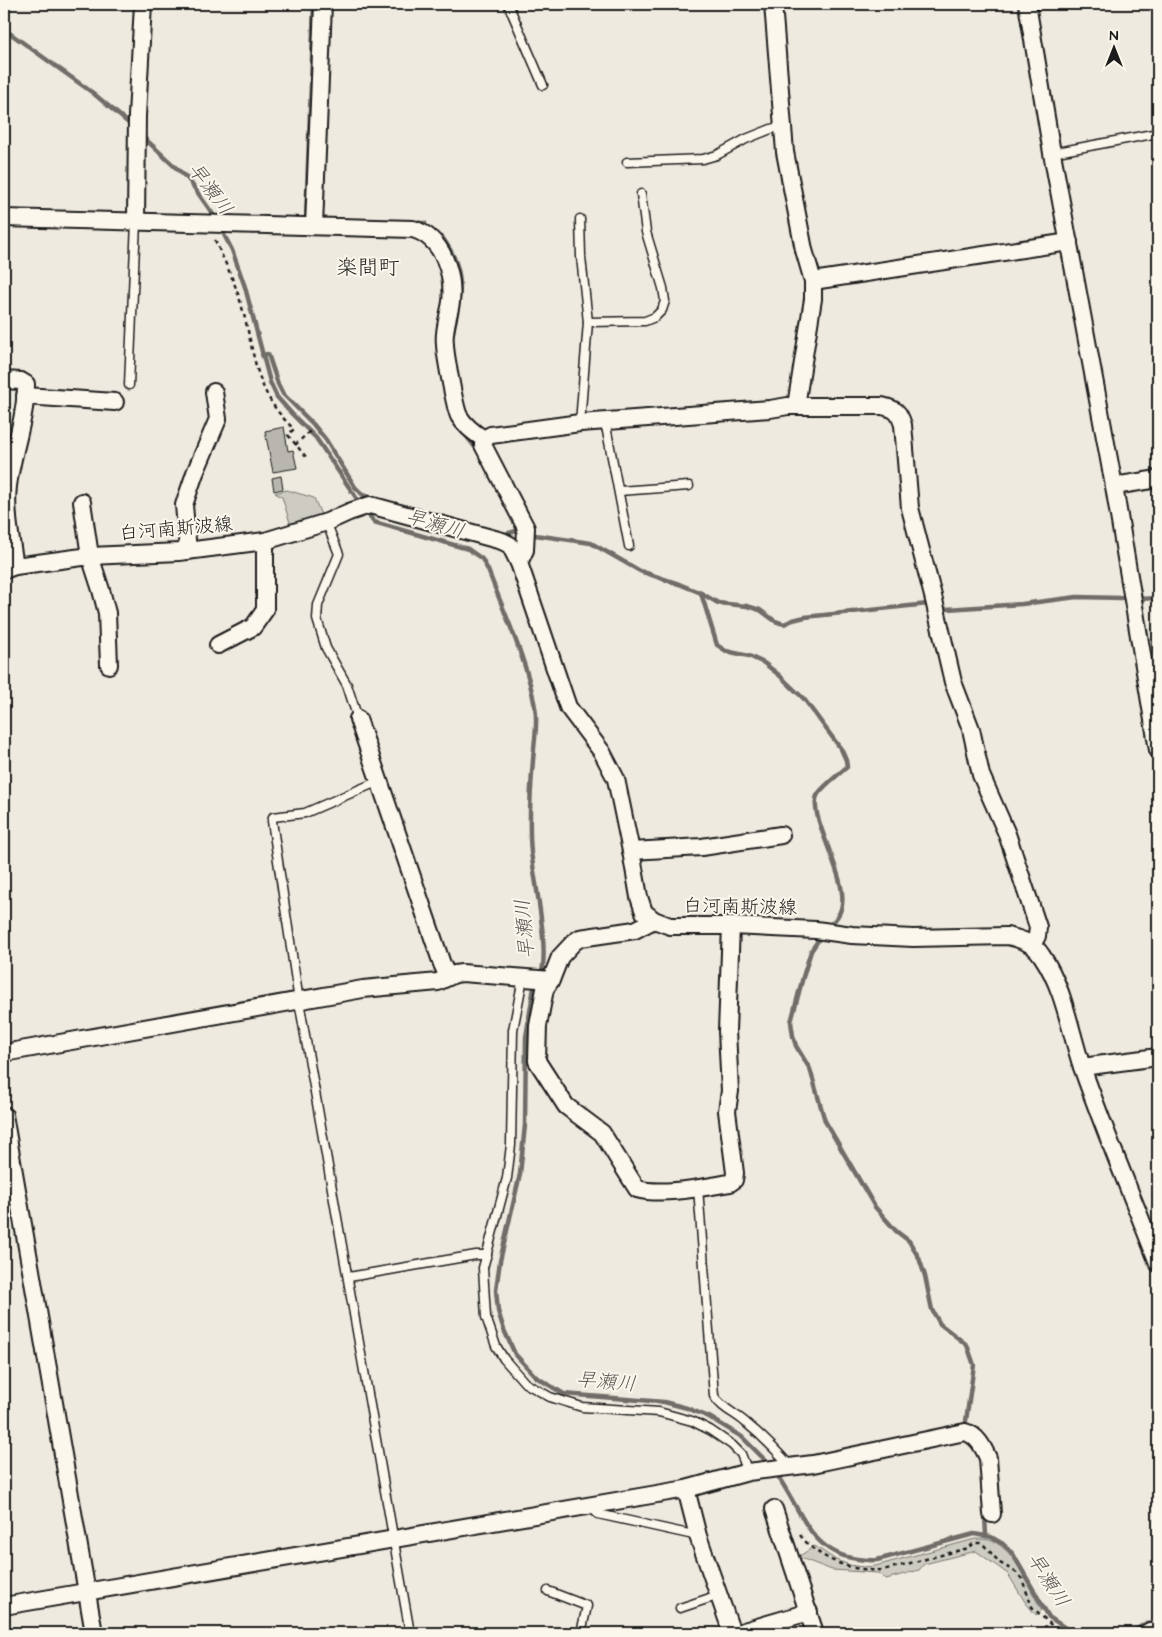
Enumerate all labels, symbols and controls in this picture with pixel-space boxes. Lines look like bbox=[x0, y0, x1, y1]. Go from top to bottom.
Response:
north arrow bbox=[1090, 22, 1140, 72]
text: N bbox=[1110, 26, 1119, 46]
water label: 早瀬川 bbox=[181, 157, 239, 221]
district label: 楽間町 bbox=[337, 253, 400, 282]
water label: 早瀬川 bbox=[402, 502, 468, 546]
street label: 白河南斯波線 bbox=[118, 511, 234, 547]
street label: 白河南斯波線 bbox=[683, 893, 797, 921]
water label: 早瀬川 bbox=[508, 898, 542, 960]
water label: 早瀬川 bbox=[575, 1365, 637, 1399]
water label: 早瀬川 bbox=[1020, 1547, 1076, 1613]

